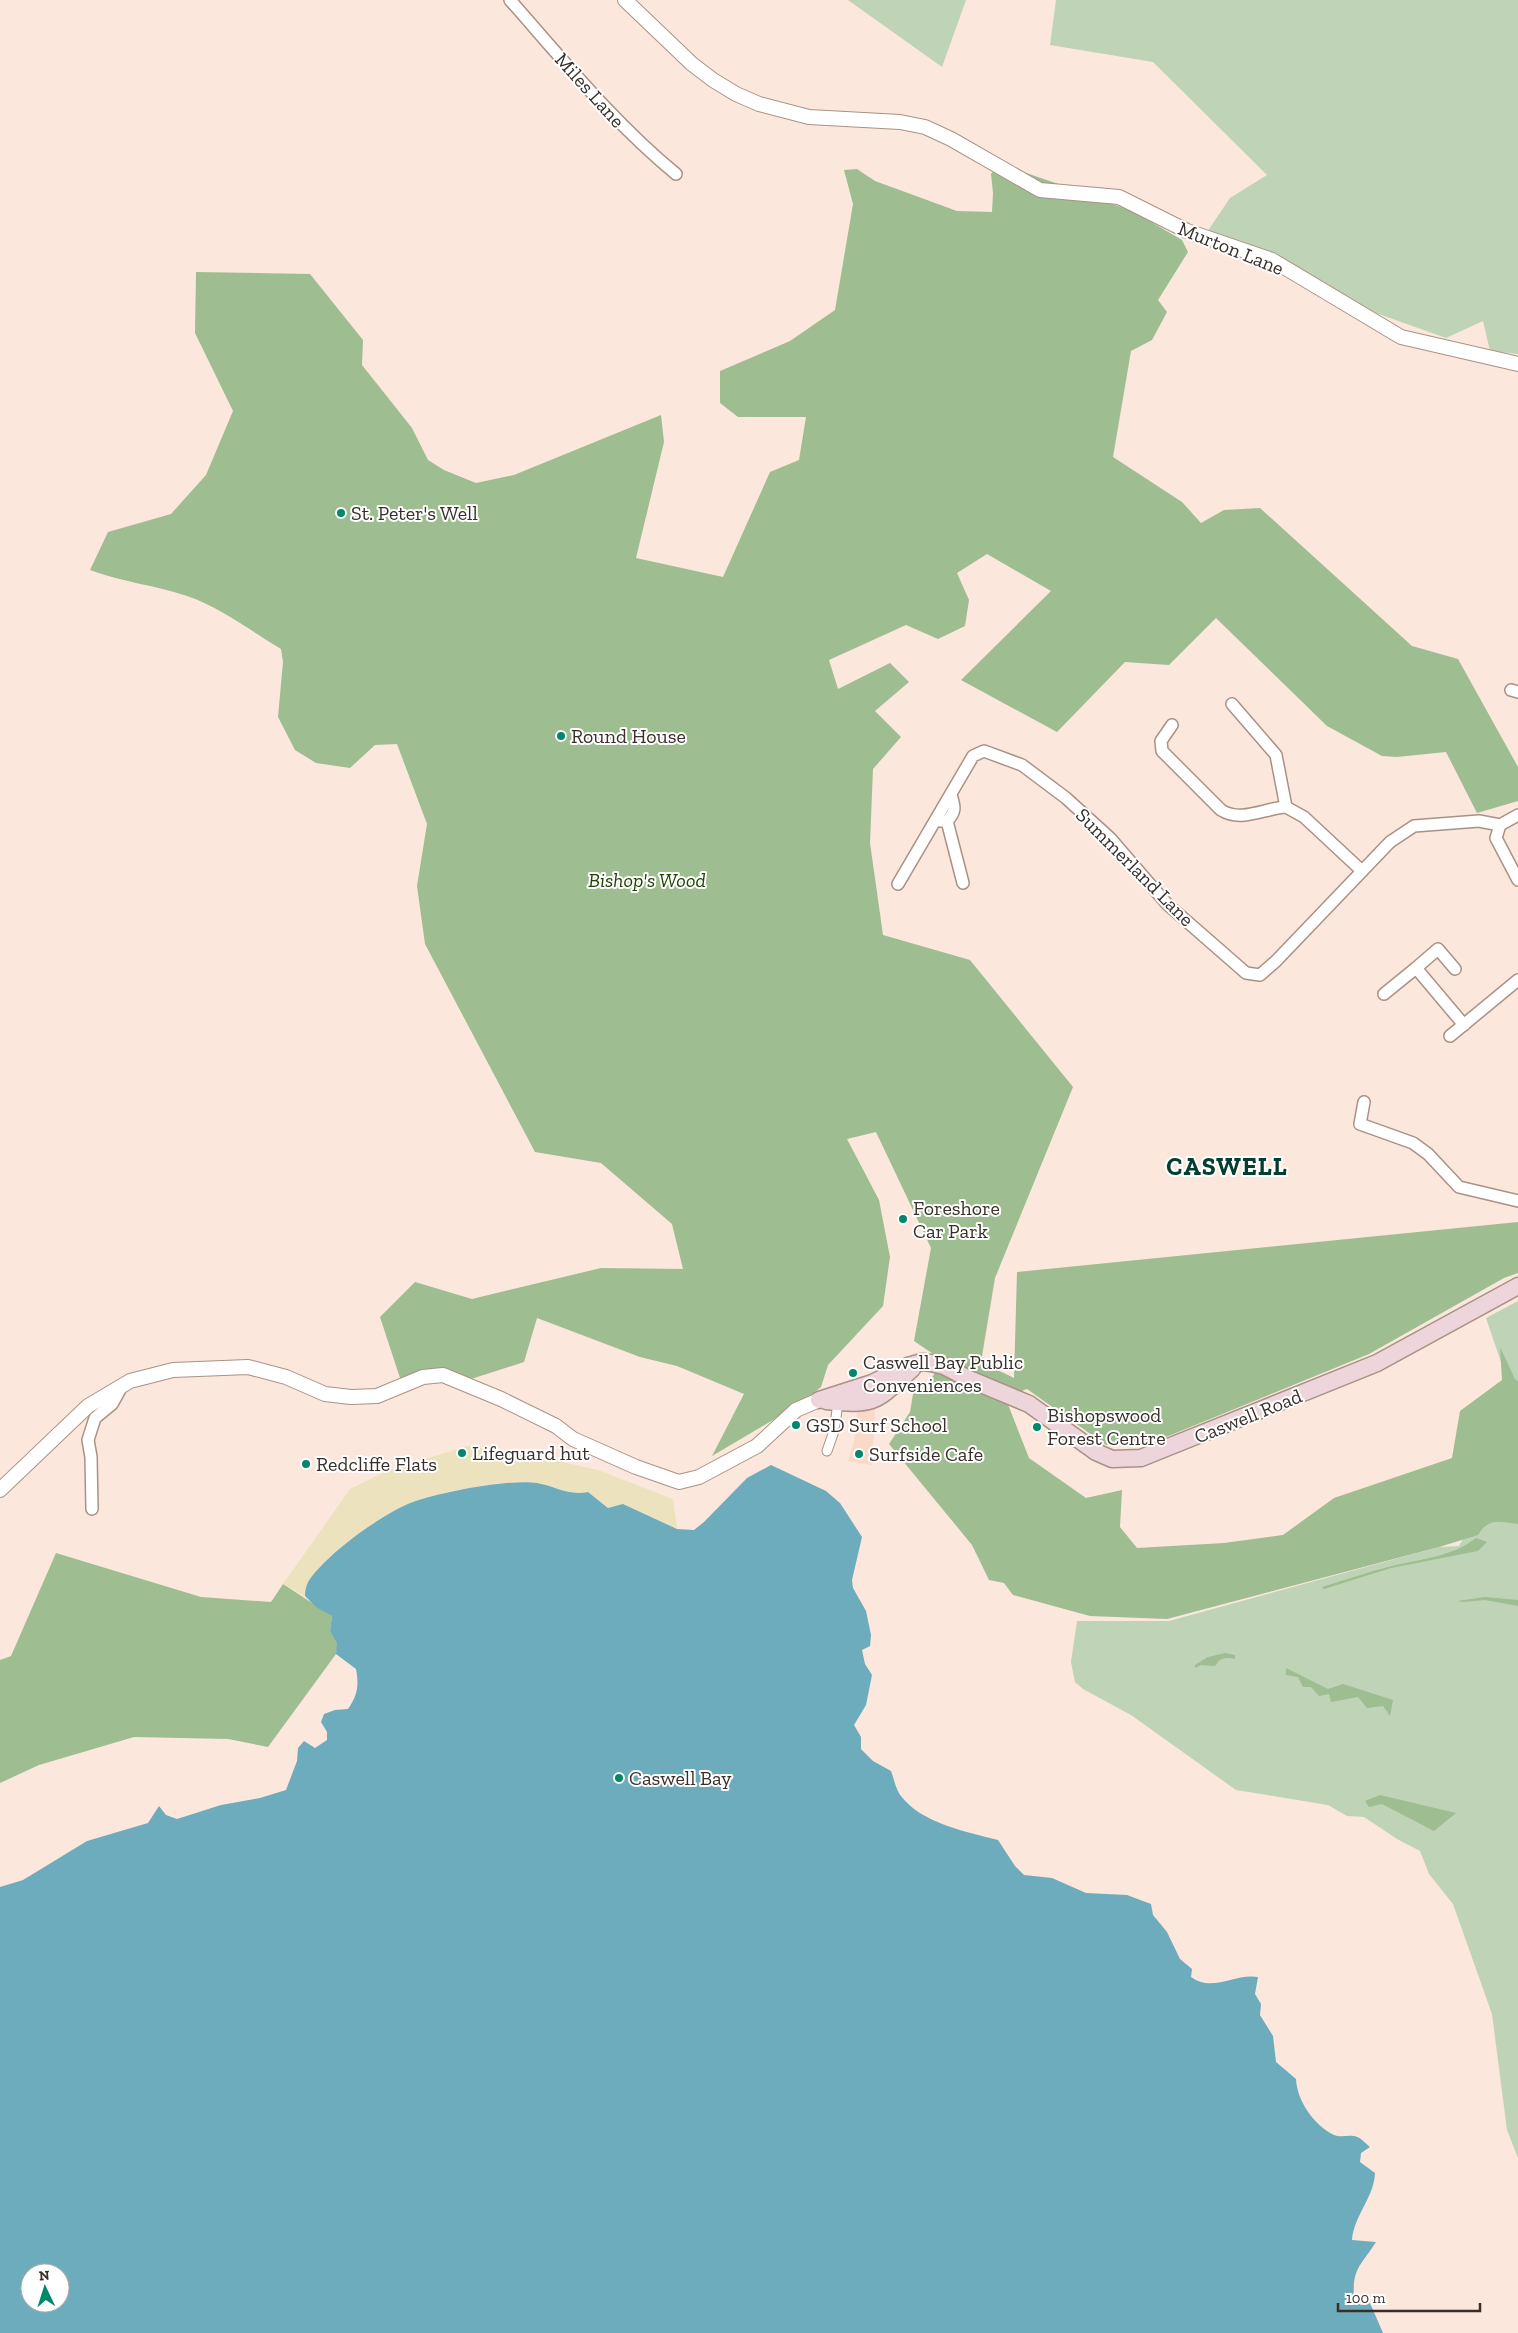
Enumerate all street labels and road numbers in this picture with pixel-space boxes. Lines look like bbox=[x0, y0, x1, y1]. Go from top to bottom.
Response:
street label: Miles Lane bbox=[550, 48, 630, 132]
street label: Murton Lane bbox=[1175, 216, 1287, 280]
street label: Summerland Lane bbox=[1071, 803, 1199, 931]
street label: Caswell Road bbox=[1191, 1384, 1305, 1448]

